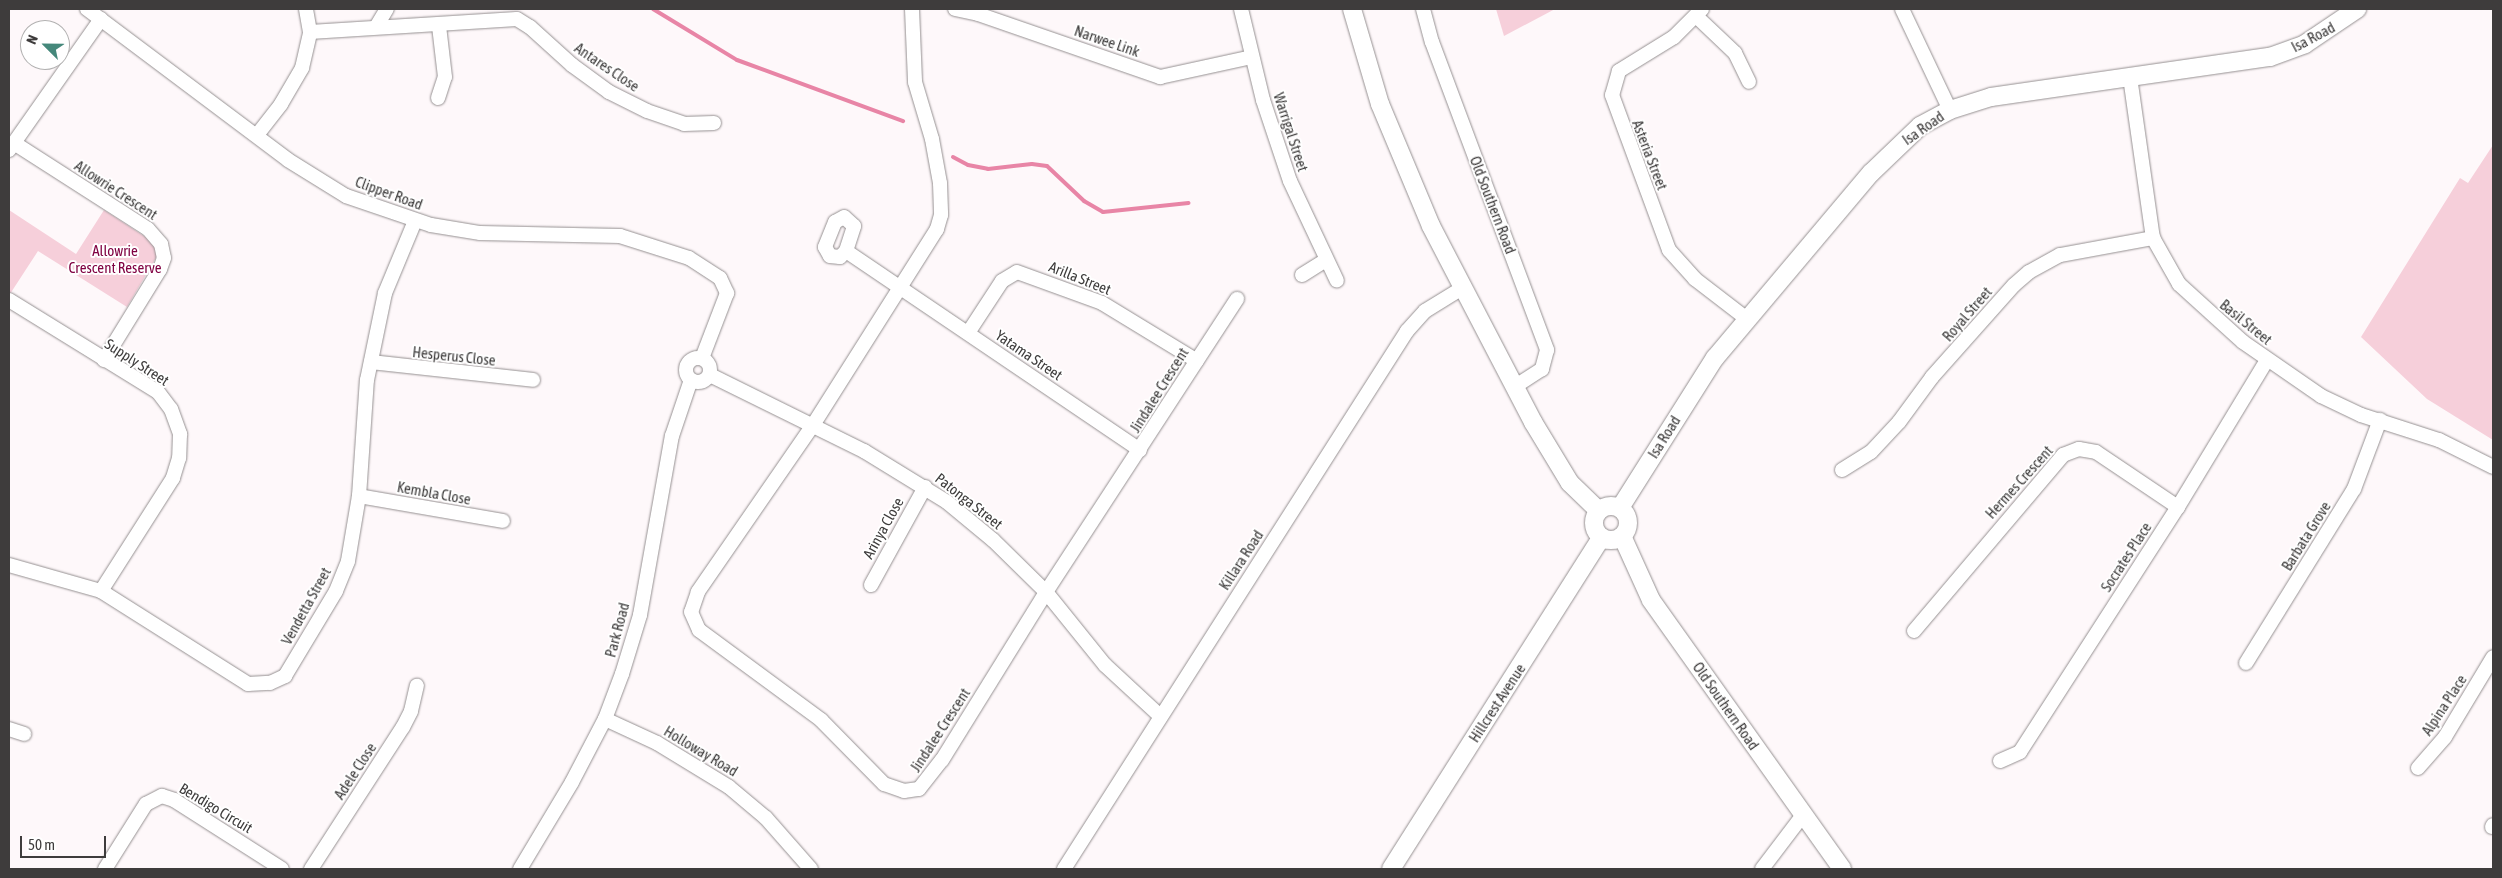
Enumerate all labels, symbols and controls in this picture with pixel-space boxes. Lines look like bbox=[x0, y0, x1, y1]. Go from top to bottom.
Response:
street label: Isa Road bbox=[2288, 18, 2338, 56]
north arrow bbox=[20, 20, 70, 70]
street label: Narwee Link bbox=[1072, 21, 1142, 61]
text: N bbox=[23, 33, 41, 46]
street label: Antares Close bbox=[571, 39, 643, 95]
street label: Warrigal Street bbox=[1270, 90, 1312, 174]
street label: Isa Road bbox=[1899, 107, 1947, 149]
street label: Asteria Street bbox=[1628, 117, 1672, 193]
street label: Old Southern Road bbox=[1466, 154, 1520, 256]
street label: Allowrie Crescent bbox=[71, 157, 161, 223]
street label: Clipper Road bbox=[353, 173, 425, 213]
park label: Allowrie Crescent Reserve bbox=[69, 241, 161, 276]
street label: Arilla Street bbox=[1046, 257, 1114, 299]
street label: Royal Street bbox=[1938, 283, 1996, 345]
street label: Basil Street bbox=[2216, 296, 2276, 348]
street label: Yatama Street bbox=[992, 326, 1066, 384]
street label: Supply Street bbox=[102, 335, 172, 389]
street label: Hesperus Close bbox=[412, 343, 496, 369]
street label: Jindalee Crescent bbox=[1126, 344, 1192, 436]
street label: Isa Road bbox=[1644, 412, 1684, 462]
street label: Hermes Crescent bbox=[1981, 442, 2057, 522]
street label: Patonga Street bbox=[932, 469, 1006, 533]
street label: Kembla Close bbox=[396, 478, 472, 508]
street label: Arinya Close bbox=[859, 494, 907, 562]
street label: Barbata Grove bbox=[2278, 498, 2334, 574]
street label: Socrates Place bbox=[2097, 519, 2155, 595]
street label: Killara Road bbox=[1215, 527, 1267, 593]
street label: Vendetta Street bbox=[277, 564, 335, 648]
street label: Park Road bbox=[601, 601, 633, 659]
street label: Old Southern Road bbox=[1689, 659, 1763, 753]
street label: Hillcrest Avenue bbox=[1465, 660, 1529, 746]
street label: Alpina Place bbox=[2418, 671, 2470, 739]
street label: Jindalee Crescent bbox=[906, 685, 974, 775]
street label: Holloway Road bbox=[661, 722, 741, 780]
street label: Adele Close bbox=[330, 739, 380, 803]
street label: Bendigo Circuit bbox=[176, 779, 256, 837]
scale bar bbox=[22, 826, 109, 858]
text: 50 m bbox=[28, 836, 55, 853]

